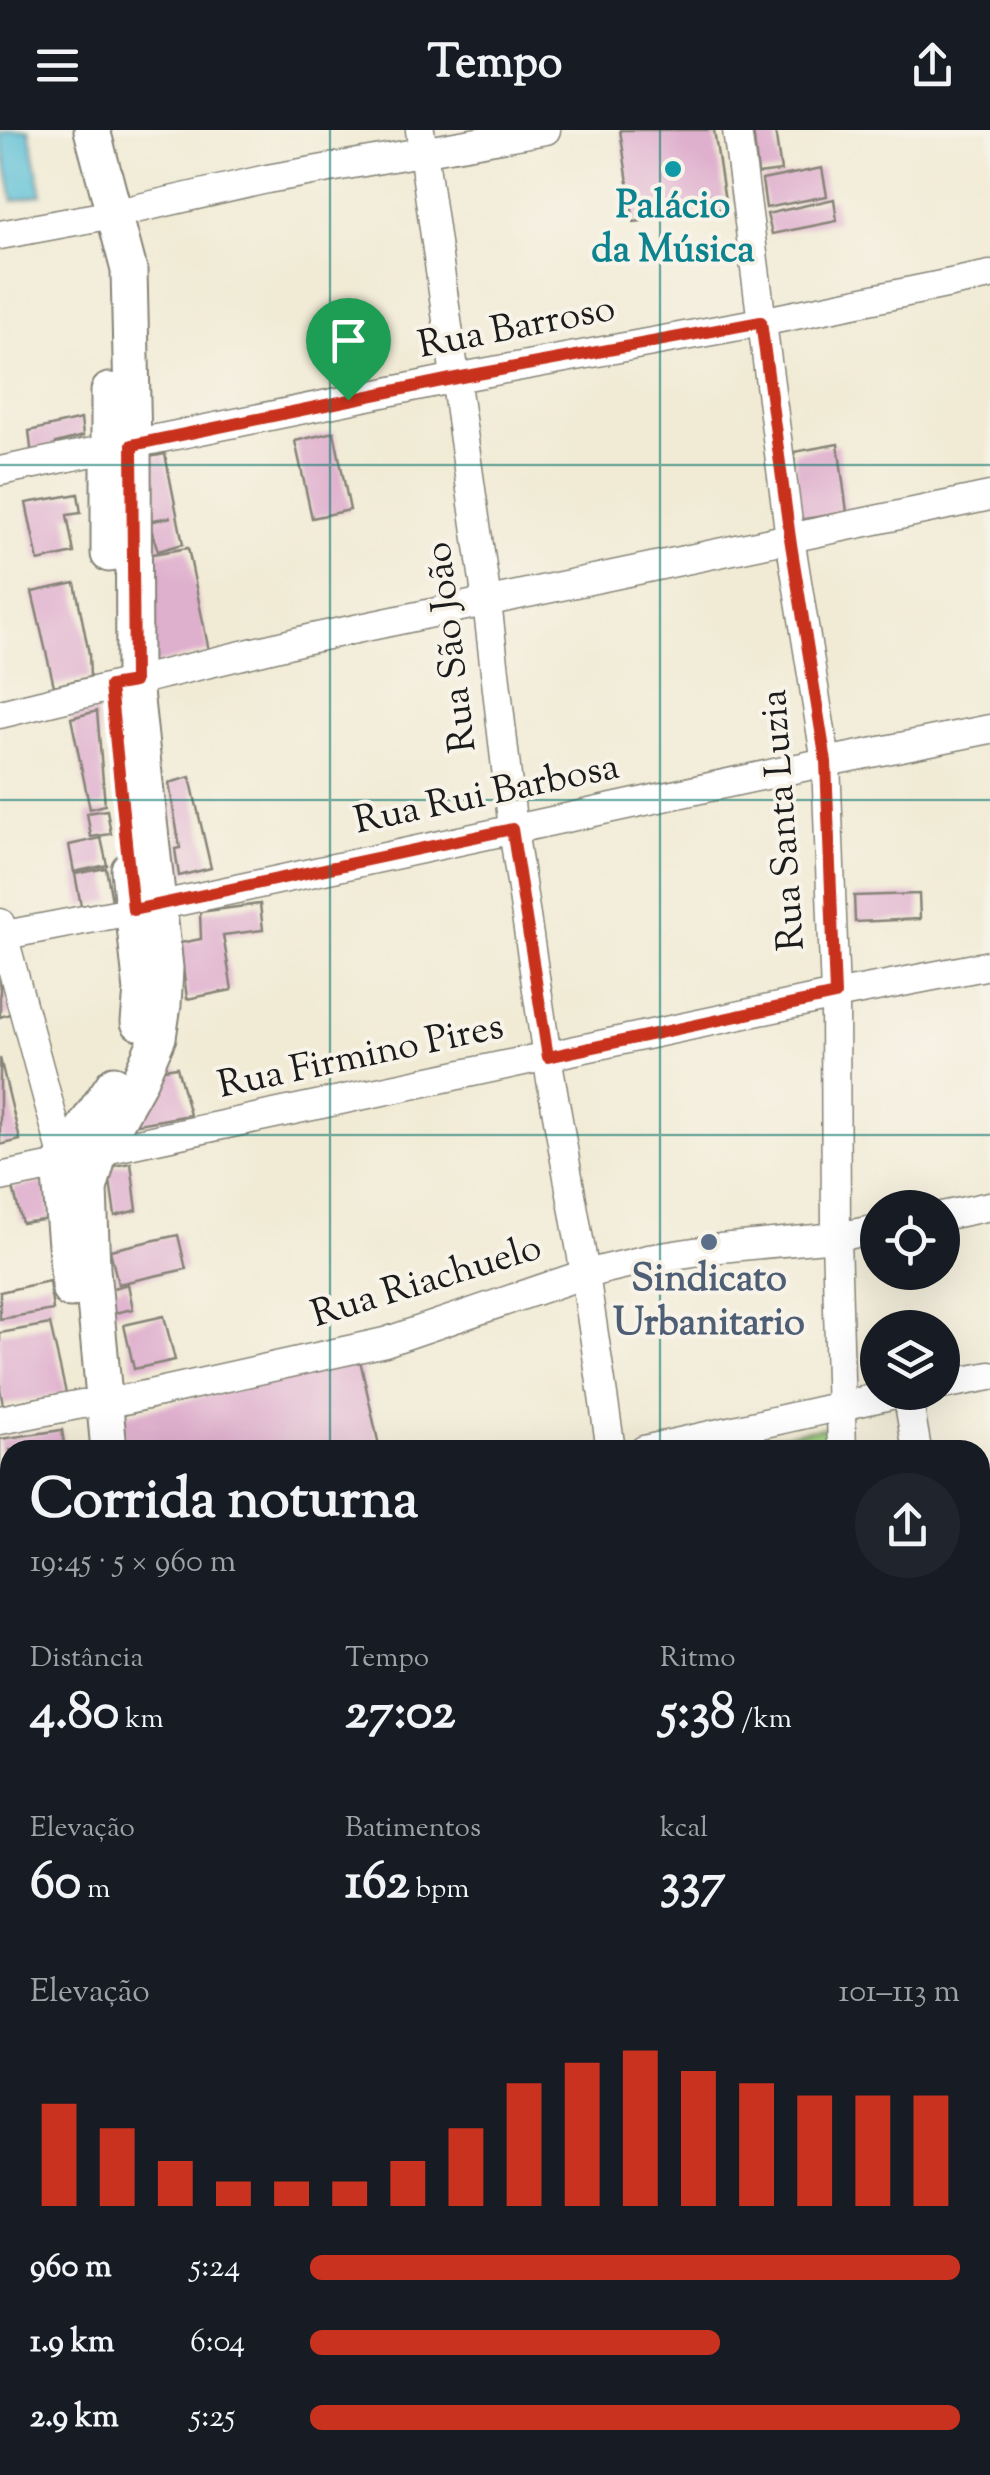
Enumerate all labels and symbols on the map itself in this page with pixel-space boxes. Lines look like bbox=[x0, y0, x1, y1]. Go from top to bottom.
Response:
marker: Palácio da Música bbox=[662, 158, 684, 180]
place label: Palácio da Música bbox=[591, 181, 755, 279]
street label: Rua Barroso bbox=[414, 283, 620, 375]
pin bbox=[306, 298, 391, 401]
street label: Rua São João bbox=[413, 539, 493, 755]
street label: Rua Santa Luzia bbox=[749, 687, 821, 953]
street label: Rua Rui Barbosa bbox=[350, 742, 624, 850]
street label: Rua Firmino Pires bbox=[213, 1001, 509, 1115]
street label: Rua Riachuelo bbox=[305, 1222, 549, 1344]
marker: Sindicato Urbanitario bbox=[698, 1231, 720, 1253]
place label: Sindicato Urbanitario bbox=[613, 1254, 805, 1352]

